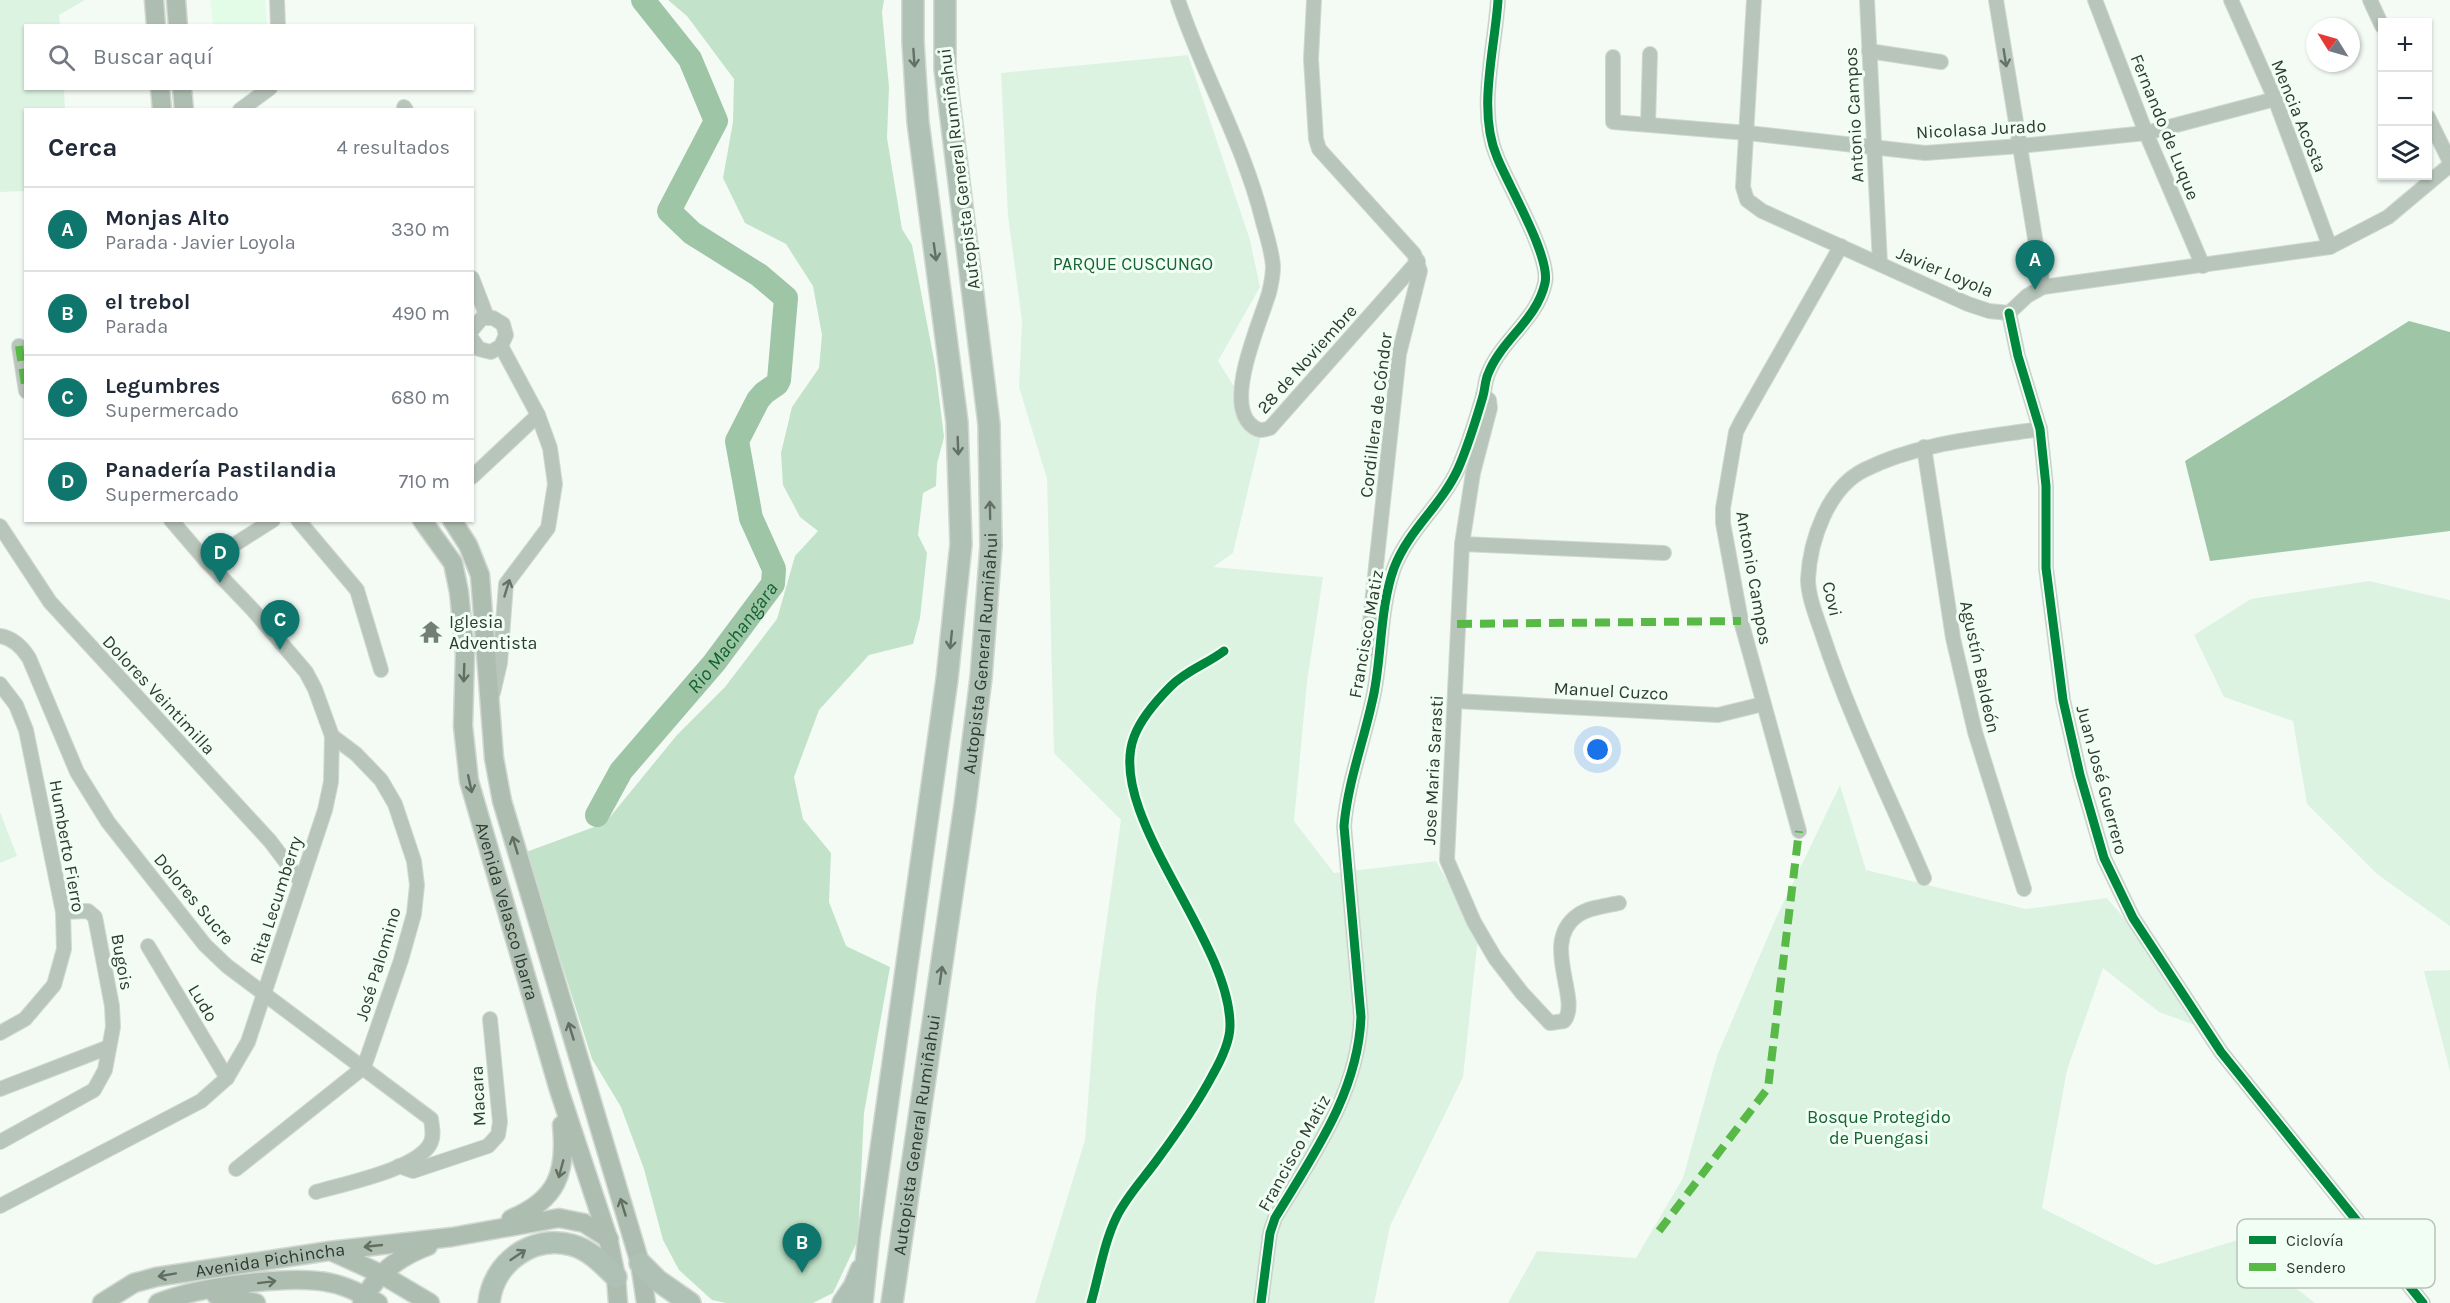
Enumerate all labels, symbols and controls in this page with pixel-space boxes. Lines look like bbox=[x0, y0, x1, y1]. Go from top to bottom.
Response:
north arrow bbox=[2306, 18, 2360, 72]
map controls bbox=[2378, 18, 2432, 180]
button: + bbox=[2378, 18, 2432, 72]
search box bbox=[24, 24, 474, 90]
icon: search bbox=[45, 41, 78, 74]
text: Buscar aquí bbox=[93, 44, 213, 70]
street label: Autopista General Rumiñahui bbox=[933, 47, 985, 291]
street label: Antonio Campos bbox=[1839, 47, 1869, 183]
one-way arrow bbox=[2000, 47, 2011, 67]
one-way arrow bbox=[909, 48, 920, 68]
street label: Fernando de Luque bbox=[2126, 51, 2204, 203]
street label: Mencia Acosta bbox=[2266, 56, 2332, 176]
button: − bbox=[2378, 72, 2432, 126]
street label: Nicolasa Jurado bbox=[1915, 115, 2047, 143]
button: layers bbox=[2378, 126, 2432, 180]
text: Cerca bbox=[48, 132, 117, 163]
text: 4 resultados bbox=[337, 136, 450, 159]
text: Monjas Alto bbox=[105, 205, 229, 231]
text: A bbox=[61, 218, 74, 241]
text: 330 m bbox=[391, 218, 450, 241]
text: Parada · Javier Loyola bbox=[105, 231, 296, 254]
pin: A bbox=[2016, 240, 2054, 290]
one-way arrow bbox=[930, 242, 941, 262]
street label: Javier Loyola bbox=[1893, 242, 1997, 302]
park label: PARQUE CUSCUNGO bbox=[1053, 253, 1213, 275]
text: el trebol bbox=[105, 289, 191, 315]
street label: 28 de Noviembre bbox=[1252, 300, 1362, 418]
text: B bbox=[61, 302, 74, 325]
text: 490 m bbox=[392, 302, 450, 325]
text: Parada bbox=[105, 315, 168, 338]
street label: Cordillera de Cóndor bbox=[1355, 331, 1397, 499]
text: Legumbres bbox=[105, 373, 220, 399]
text: C bbox=[61, 386, 74, 409]
text: 680 m bbox=[391, 386, 450, 409]
text: Supermercado bbox=[105, 399, 239, 422]
one-way arrow bbox=[952, 435, 964, 455]
text: Panadería Pastilandia bbox=[105, 457, 337, 483]
text: D bbox=[61, 470, 74, 493]
text: 710 m bbox=[399, 470, 450, 493]
text: Supermercado bbox=[105, 483, 239, 506]
one-way arrow bbox=[985, 501, 996, 521]
street label: Antonio Campos bbox=[1731, 509, 1777, 647]
street label: Autopista General Rumiñahui bbox=[958, 532, 1002, 775]
pin: D bbox=[200, 534, 240, 583]
street label: Francisco Matiz bbox=[1344, 568, 1388, 700]
one-way arrow bbox=[502, 578, 513, 597]
water label: Rio Machangara bbox=[682, 578, 783, 698]
street label: Covi bbox=[1817, 579, 1847, 619]
street label: Agustín Baldeón bbox=[1955, 599, 2005, 735]
pin: C bbox=[260, 600, 300, 650]
place label: Iglesia Adventista bbox=[449, 611, 537, 654]
temple icon: Iglesia Adventista bbox=[418, 619, 444, 645]
one-way arrow bbox=[945, 630, 956, 650]
street label: Dolores Veintimilla bbox=[98, 631, 220, 759]
one-way arrow bbox=[458, 662, 470, 682]
street label: Manuel Cuzco bbox=[1553, 677, 1669, 705]
street label: Jose Maria Sarasti bbox=[1418, 694, 1448, 846]
street label: Juan José Guerrero bbox=[2071, 703, 2133, 857]
your location bbox=[1583, 735, 1612, 764]
one-way arrow bbox=[465, 774, 477, 793]
street label: Humberto Fierro bbox=[45, 778, 89, 914]
street label: Avenida Velasco Ibarra bbox=[471, 820, 543, 1003]
street label: Rita Lecumberry bbox=[245, 833, 307, 967]
one-way arrow bbox=[509, 836, 520, 855]
street label: Dolores Sucre bbox=[149, 849, 239, 949]
street label: José Palomino bbox=[350, 904, 406, 1024]
street label: Bugois bbox=[106, 932, 138, 992]
one-way arrow bbox=[935, 966, 946, 986]
street label: Ludo bbox=[183, 980, 223, 1026]
street label: Autopista General Rumiñahui bbox=[888, 1013, 945, 1257]
one-way arrow bbox=[565, 1022, 576, 1041]
street label: Macara bbox=[465, 1065, 491, 1127]
street label: Francisco Matiz bbox=[1253, 1091, 1335, 1215]
park label: Bosque Protegido de Puengasi bbox=[1807, 1106, 1951, 1149]
one-way arrow bbox=[555, 1159, 566, 1178]
one-way arrow bbox=[617, 1198, 628, 1217]
legend bbox=[2237, 1219, 2435, 1288]
pin: B bbox=[782, 1224, 822, 1273]
text: Ciclovía bbox=[2286, 1231, 2344, 1250]
street label: Avenida Pichincha bbox=[194, 1238, 346, 1282]
one-way arrow bbox=[364, 1241, 384, 1252]
one-way arrow bbox=[509, 1249, 525, 1261]
text: Sendero bbox=[2286, 1258, 2346, 1277]
one-way arrow bbox=[158, 1270, 177, 1281]
one-way arrow bbox=[256, 1277, 276, 1288]

